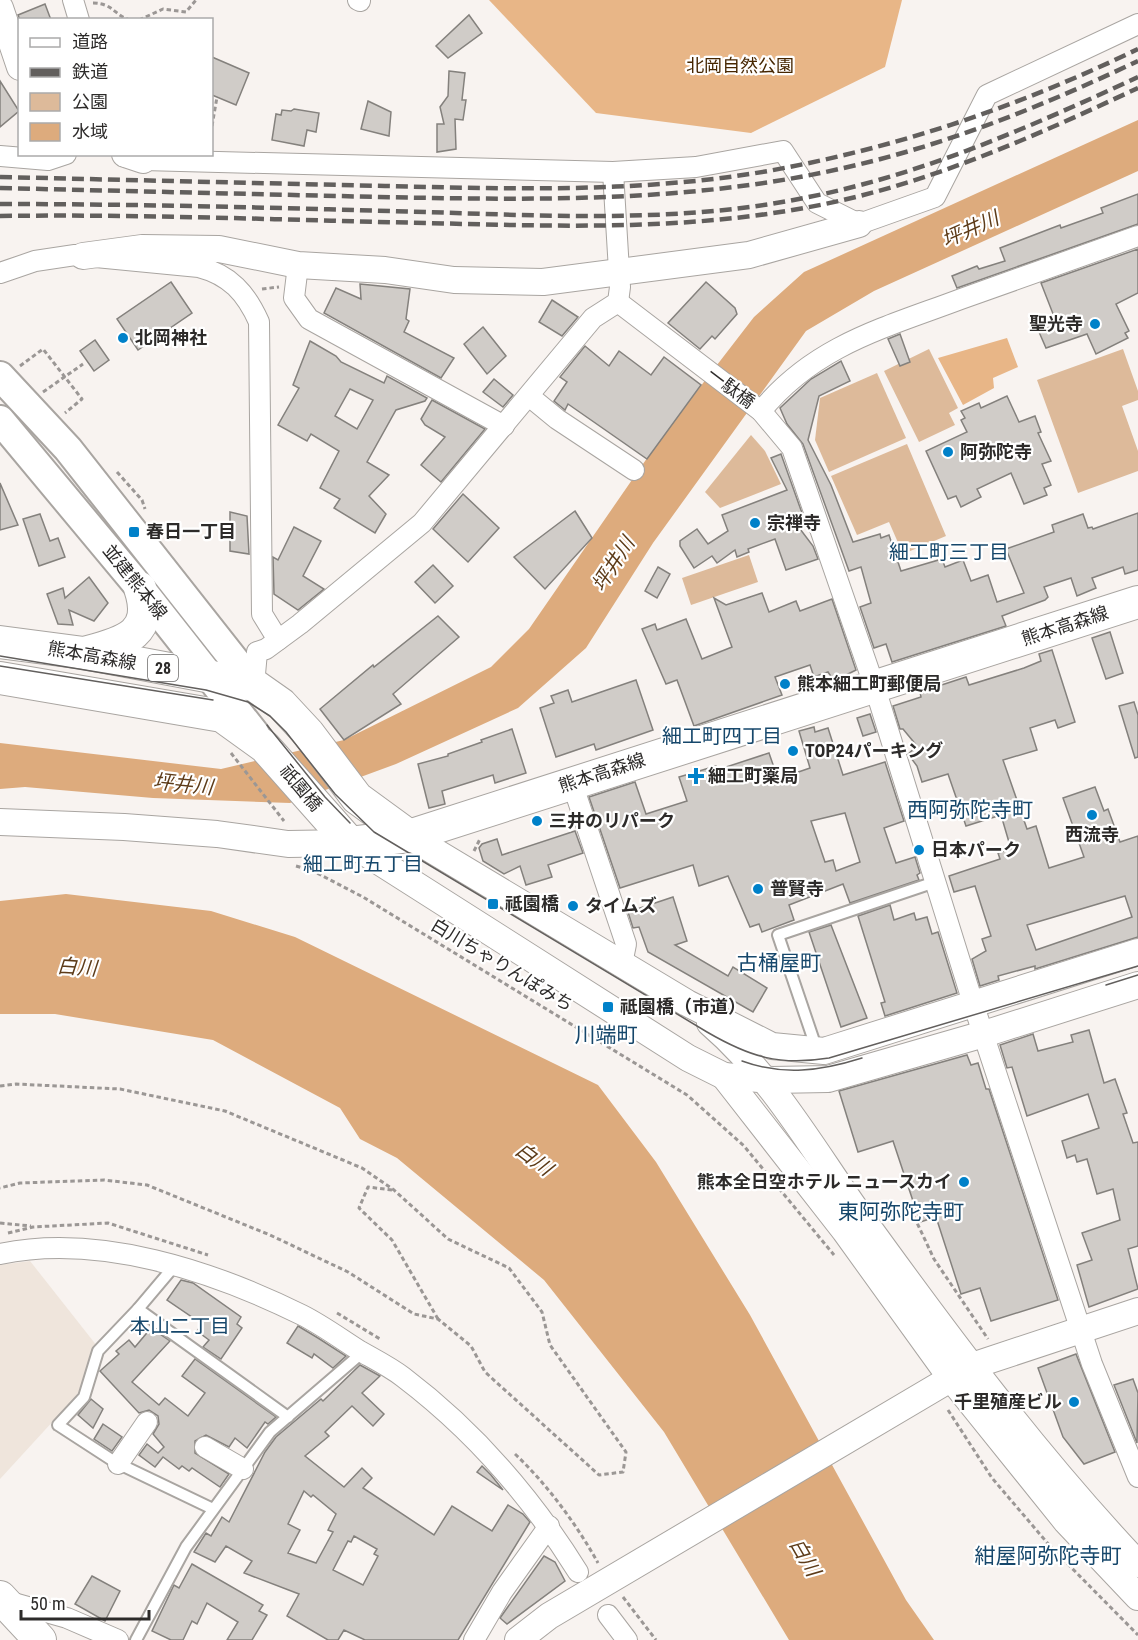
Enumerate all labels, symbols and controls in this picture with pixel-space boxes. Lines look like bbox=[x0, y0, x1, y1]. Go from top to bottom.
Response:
legend bbox=[18, 18, 213, 156]
text: 道路 bbox=[72, 31, 108, 52]
park label: 北岡自然公園 bbox=[686, 55, 794, 76]
text: 鉄道 bbox=[72, 61, 108, 82]
text: 公園 bbox=[72, 91, 108, 112]
text: 水域 bbox=[72, 121, 108, 142]
water label: 坪井川 bbox=[938, 205, 1004, 252]
place label: 聖光寺 bbox=[1029, 313, 1083, 334]
marker: 聖光寺 bbox=[1088, 317, 1102, 331]
place label: 北岡神社 bbox=[135, 327, 207, 348]
marker: 北岡神社 bbox=[116, 331, 130, 345]
street label: 一駄橋 bbox=[703, 363, 759, 412]
place label: 阿弥陀寺 bbox=[960, 441, 1032, 462]
marker: 阿弥陀寺 bbox=[941, 445, 955, 459]
place label: 宗禅寺 bbox=[767, 512, 821, 533]
marker: 宗禅寺 bbox=[748, 516, 762, 530]
place label: 春日一丁目 bbox=[146, 521, 236, 542]
marker: 春日一丁目 bbox=[127, 525, 141, 539]
water label: 坪井川 bbox=[587, 531, 640, 596]
street label: 並建熊本線 bbox=[99, 540, 172, 623]
district label: 細工町三丁目 bbox=[889, 540, 1009, 564]
street label: 熊本高森線 bbox=[1019, 602, 1111, 649]
street label: 熊本高森線 bbox=[46, 637, 138, 674]
road number: 28 bbox=[148, 655, 178, 681]
place label: 熊本細工町郵便局 bbox=[797, 673, 941, 694]
marker: 熊本細工町郵便局 bbox=[778, 677, 792, 691]
district label: 細工町四丁目 bbox=[662, 724, 782, 748]
place label: TOP24パーキング bbox=[805, 740, 943, 761]
marker: TOP24パーキング bbox=[786, 744, 800, 758]
street label: 熊本高森線 bbox=[556, 749, 648, 796]
street label: 祇園橋 bbox=[276, 760, 327, 815]
place label: 細工町薬局 bbox=[708, 765, 798, 786]
water label: 坪井川 bbox=[152, 769, 216, 799]
marker: 細工町薬局 bbox=[689, 769, 703, 783]
district label: 西阿弥陀寺町 bbox=[907, 798, 1033, 822]
marker: 西流寺 bbox=[1085, 808, 1099, 822]
place label: 三井のリパーク bbox=[549, 810, 675, 831]
marker: 三井のリパーク bbox=[530, 814, 544, 828]
place label: 西流寺 bbox=[1065, 824, 1119, 845]
place label: 日本パーク bbox=[931, 839, 1021, 860]
marker: 日本パーク bbox=[912, 843, 926, 857]
district label: 細工町五丁目 bbox=[303, 852, 423, 876]
place label: 普賢寺 bbox=[770, 878, 824, 899]
marker: 普賢寺 bbox=[751, 882, 765, 896]
place label: 祗園橋 bbox=[505, 893, 559, 914]
place label: タイムズ bbox=[585, 895, 657, 916]
marker: 祗園橋 bbox=[486, 897, 500, 911]
marker: タイムズ bbox=[566, 899, 580, 913]
street label: 白川ちゃりんぽみち bbox=[427, 914, 577, 1015]
district label: 古桶屋町 bbox=[737, 951, 821, 975]
water label: 白川 bbox=[56, 954, 100, 981]
place label: 祗園橋（市道） bbox=[620, 996, 746, 1017]
marker: 祗園橋（市道） bbox=[601, 1000, 615, 1014]
district label: 川端町 bbox=[575, 1023, 638, 1047]
water label: 白川 bbox=[511, 1137, 559, 1182]
place label: 熊本全日空ホテル ニュースカイ bbox=[697, 1171, 952, 1192]
marker: 熊本全日空ホテル ニュースカイ bbox=[957, 1175, 971, 1189]
district label: 東阿弥陀寺町 bbox=[838, 1200, 964, 1224]
district label: 本山二丁目 bbox=[130, 1314, 230, 1338]
place label: 千里殖産ビル bbox=[954, 1391, 1062, 1412]
marker: 千里殖産ビル bbox=[1067, 1395, 1081, 1409]
water label: 白川 bbox=[785, 1534, 826, 1582]
district label: 紺屋阿弥陀寺町 bbox=[975, 1544, 1122, 1568]
scale bar bbox=[21, 1583, 148, 1621]
text: 50 m bbox=[30, 1593, 65, 1614]

